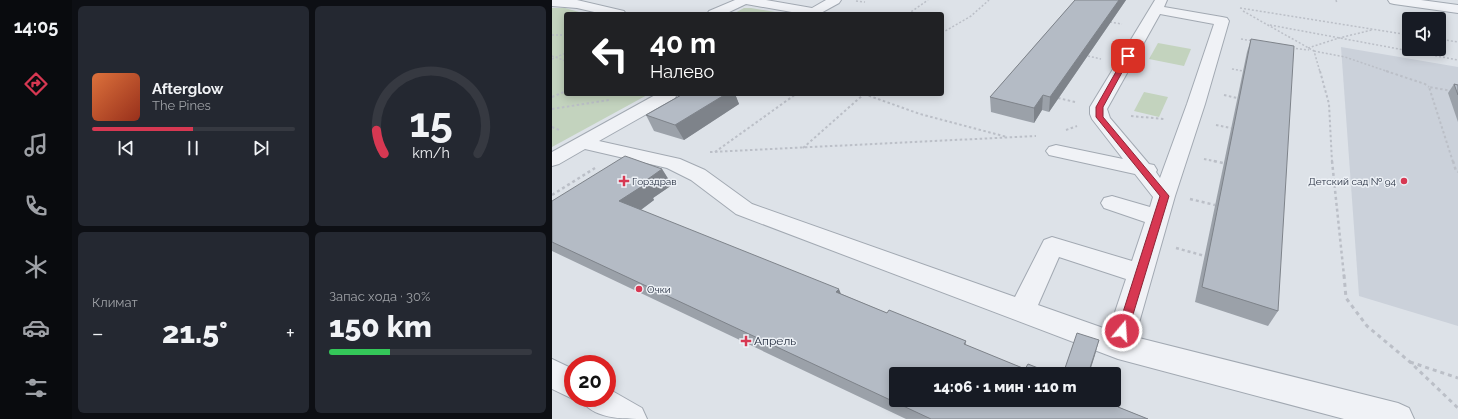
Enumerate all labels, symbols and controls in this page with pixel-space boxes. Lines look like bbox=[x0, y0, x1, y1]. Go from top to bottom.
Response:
map controls bbox=[1402, 12, 1446, 56]
button: sound bbox=[1402, 12, 1446, 56]
text: 14:05 bbox=[14, 16, 58, 37]
text: 40 m bbox=[650, 27, 716, 60]
icon: left bbox=[584, 28, 636, 80]
pin bbox=[1111, 39, 1145, 73]
icon: arrive bbox=[1117, 45, 1139, 67]
text: Налево bbox=[650, 61, 714, 82]
icon: directions bbox=[22, 70, 50, 98]
text: Afterglow bbox=[152, 80, 223, 98]
text: The Pines bbox=[152, 98, 211, 113]
text: 15 bbox=[409, 98, 452, 147]
icon: music bbox=[22, 131, 50, 159]
icon: previous bbox=[115, 137, 137, 159]
icon: pause bbox=[182, 137, 204, 159]
icon: next bbox=[250, 137, 272, 159]
text: km/h bbox=[412, 144, 449, 160]
marker: Горздрав bbox=[619, 176, 629, 186]
place label: Горздрав bbox=[632, 176, 677, 187]
place label: Детский сад № 94 bbox=[1308, 176, 1397, 187]
marker: Детский сад № 94 bbox=[1399, 176, 1409, 186]
icon: phone bbox=[22, 192, 50, 220]
icon: climate bbox=[22, 253, 50, 281]
marker: Очки bbox=[634, 284, 644, 294]
place label: Очки bbox=[647, 284, 671, 295]
text: Запас хода · 30% bbox=[329, 289, 430, 304]
text: Климат bbox=[92, 295, 138, 310]
text: 150 km bbox=[329, 309, 432, 344]
position arrow bbox=[1101, 310, 1143, 352]
icon: car bbox=[22, 314, 50, 342]
text: 21.5° bbox=[162, 315, 228, 350]
text: − bbox=[92, 320, 104, 346]
text: + bbox=[286, 320, 295, 346]
place label: Апрель bbox=[754, 334, 796, 348]
marker: Апрель bbox=[741, 336, 751, 346]
speed limit sign: 20 bbox=[564, 355, 616, 407]
icon: filters bbox=[22, 374, 50, 402]
text: 14:06 · 1 мин · 110 m bbox=[933, 378, 1077, 396]

